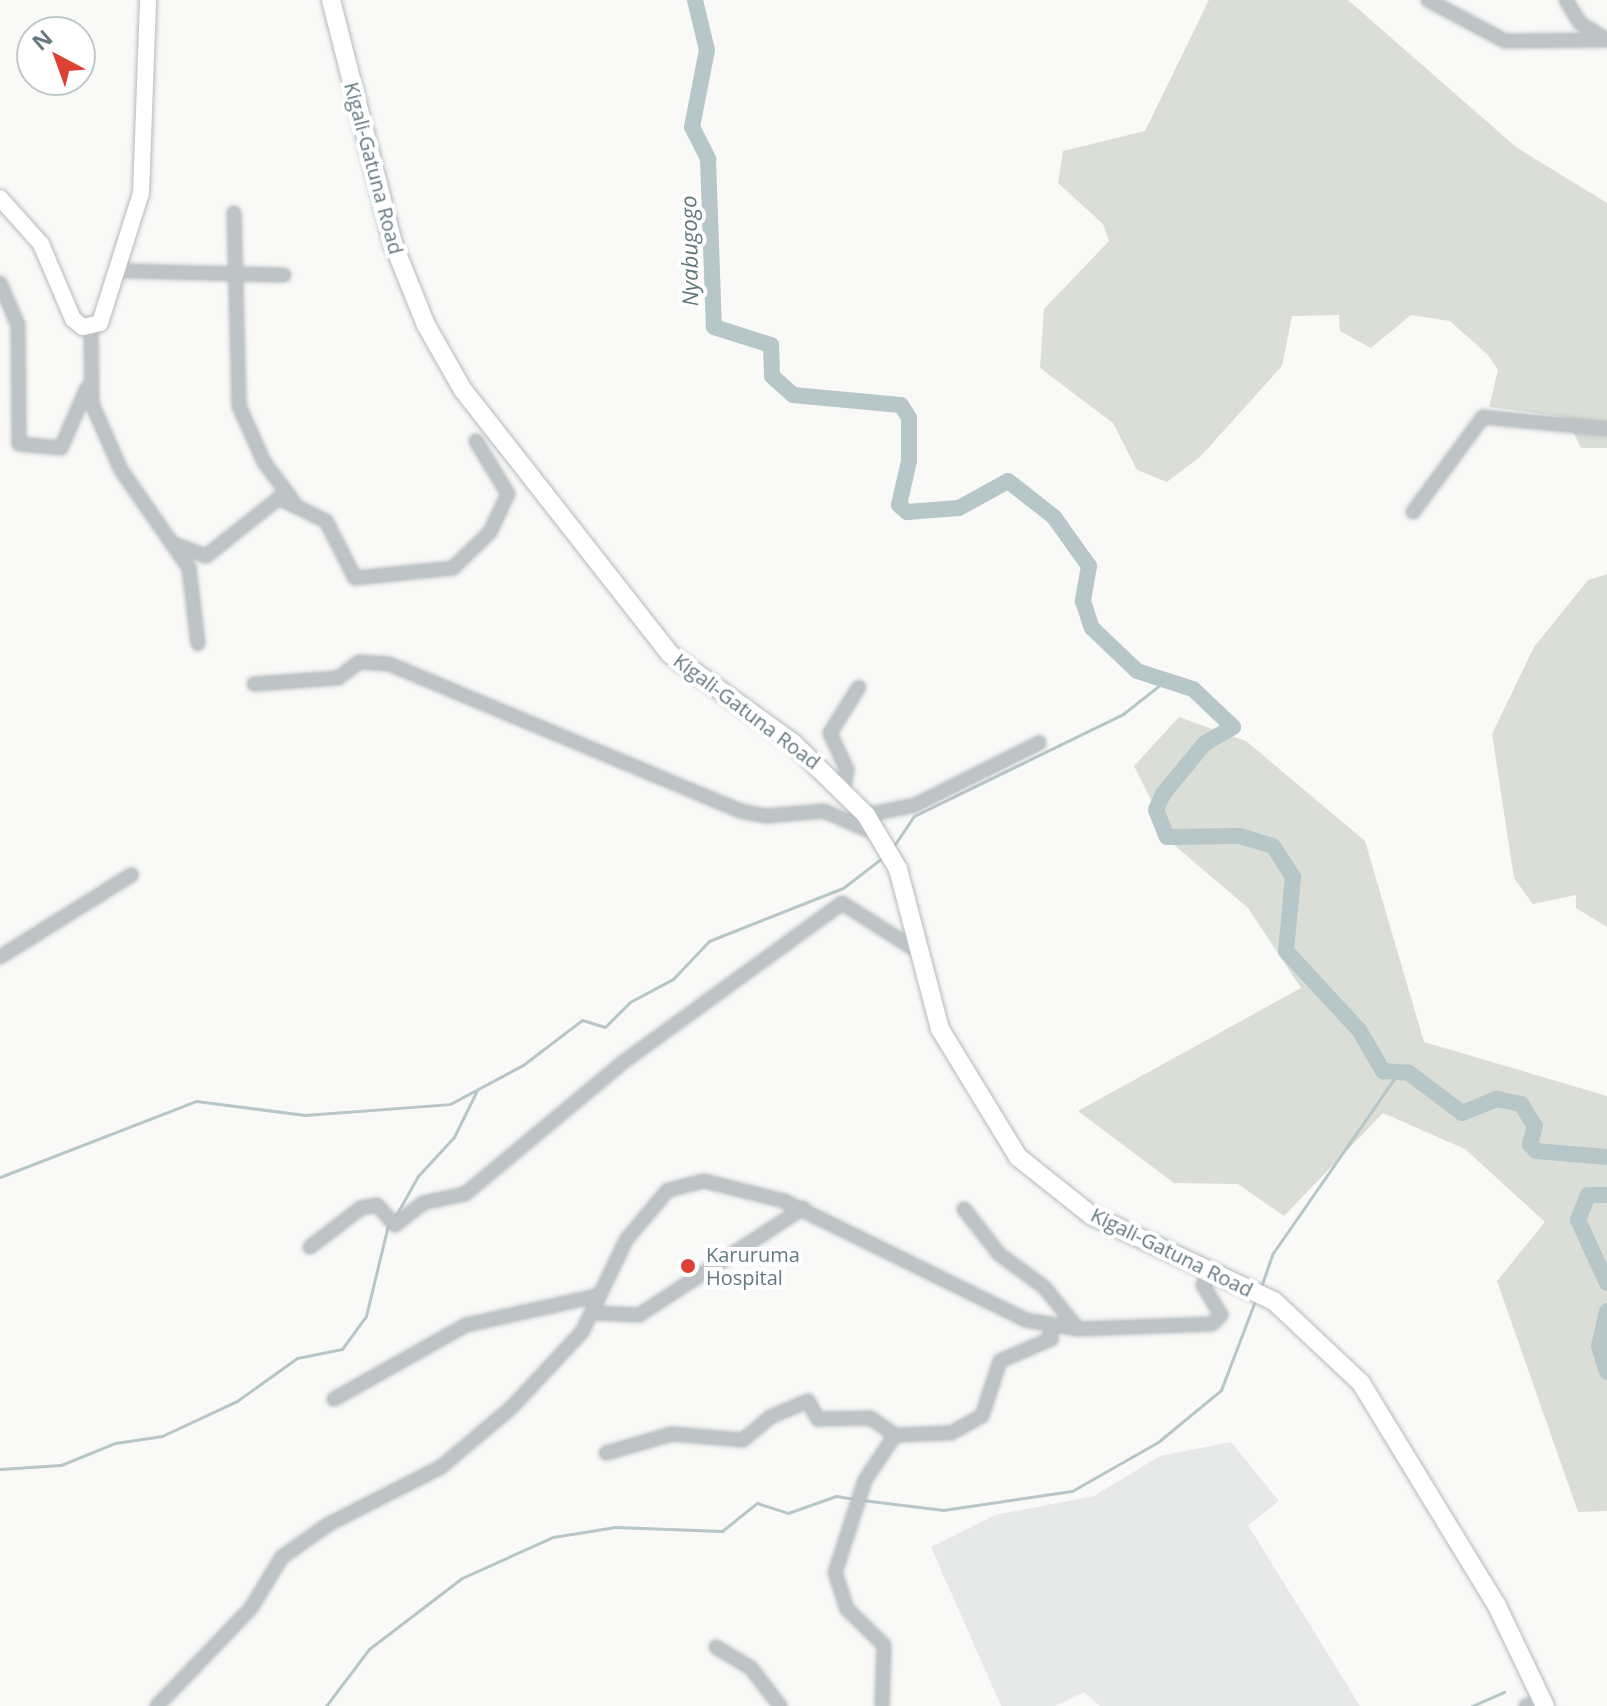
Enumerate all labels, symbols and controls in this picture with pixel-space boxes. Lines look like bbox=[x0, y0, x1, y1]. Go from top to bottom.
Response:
north arrow bbox=[16, 16, 96, 96]
text: N bbox=[25, 22, 58, 57]
street label: Kigali-Gatuna Road bbox=[339, 79, 409, 257]
water label: Nyabugogo bbox=[675, 195, 703, 307]
street label: Kigali-Gatuna Road bbox=[669, 648, 825, 774]
street label: Kigali-Gatuna Road bbox=[1087, 1202, 1257, 1302]
place label: Karuruma Hospital bbox=[706, 1242, 800, 1289]
marker: Karuruma Hospital bbox=[677, 1255, 699, 1277]

